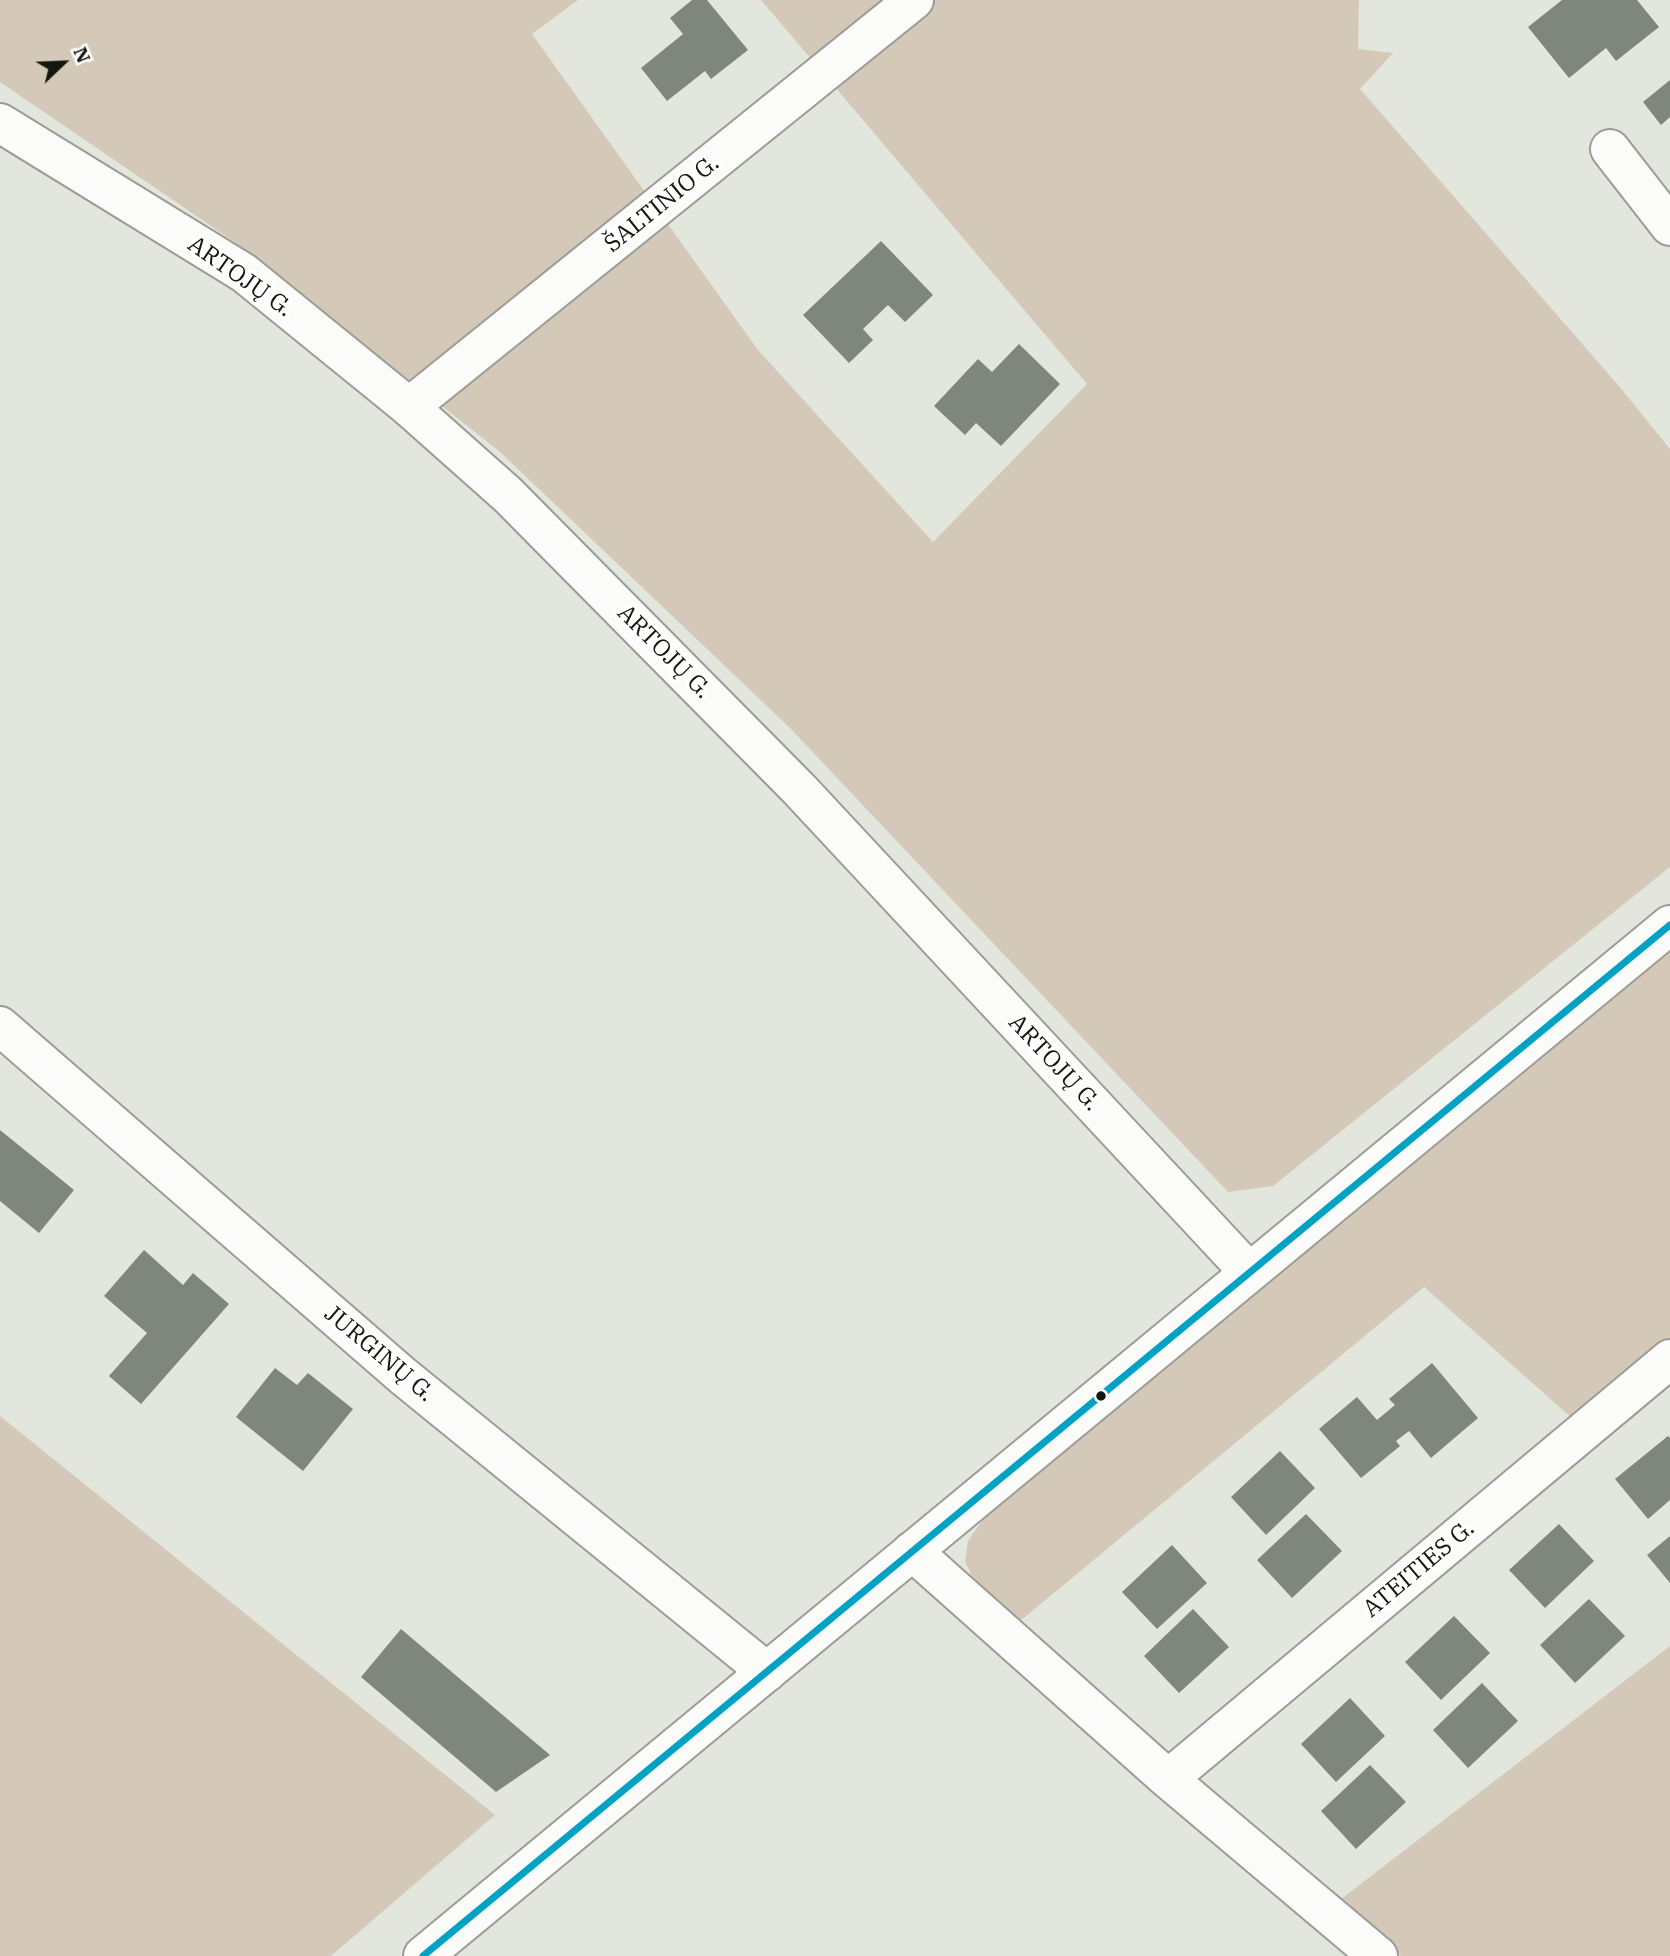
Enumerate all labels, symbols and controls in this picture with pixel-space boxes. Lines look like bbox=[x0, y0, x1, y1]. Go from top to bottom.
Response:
north arrow bbox=[28, 28, 98, 98]
text: N bbox=[68, 43, 96, 66]
street label: ŠALTINIO G. bbox=[599, 149, 725, 259]
street label: ARTOJŲ G. bbox=[182, 230, 298, 324]
street label: ARTOJŲ G. bbox=[611, 599, 717, 705]
street label: ARTOJŲ G. bbox=[1002, 1009, 1106, 1117]
street label: JURGINŲ G. bbox=[318, 1300, 440, 1408]
unlabelled marker bbox=[1094, 1389, 1108, 1403]
street label: ATEITIES G. bbox=[1358, 1514, 1480, 1624]

